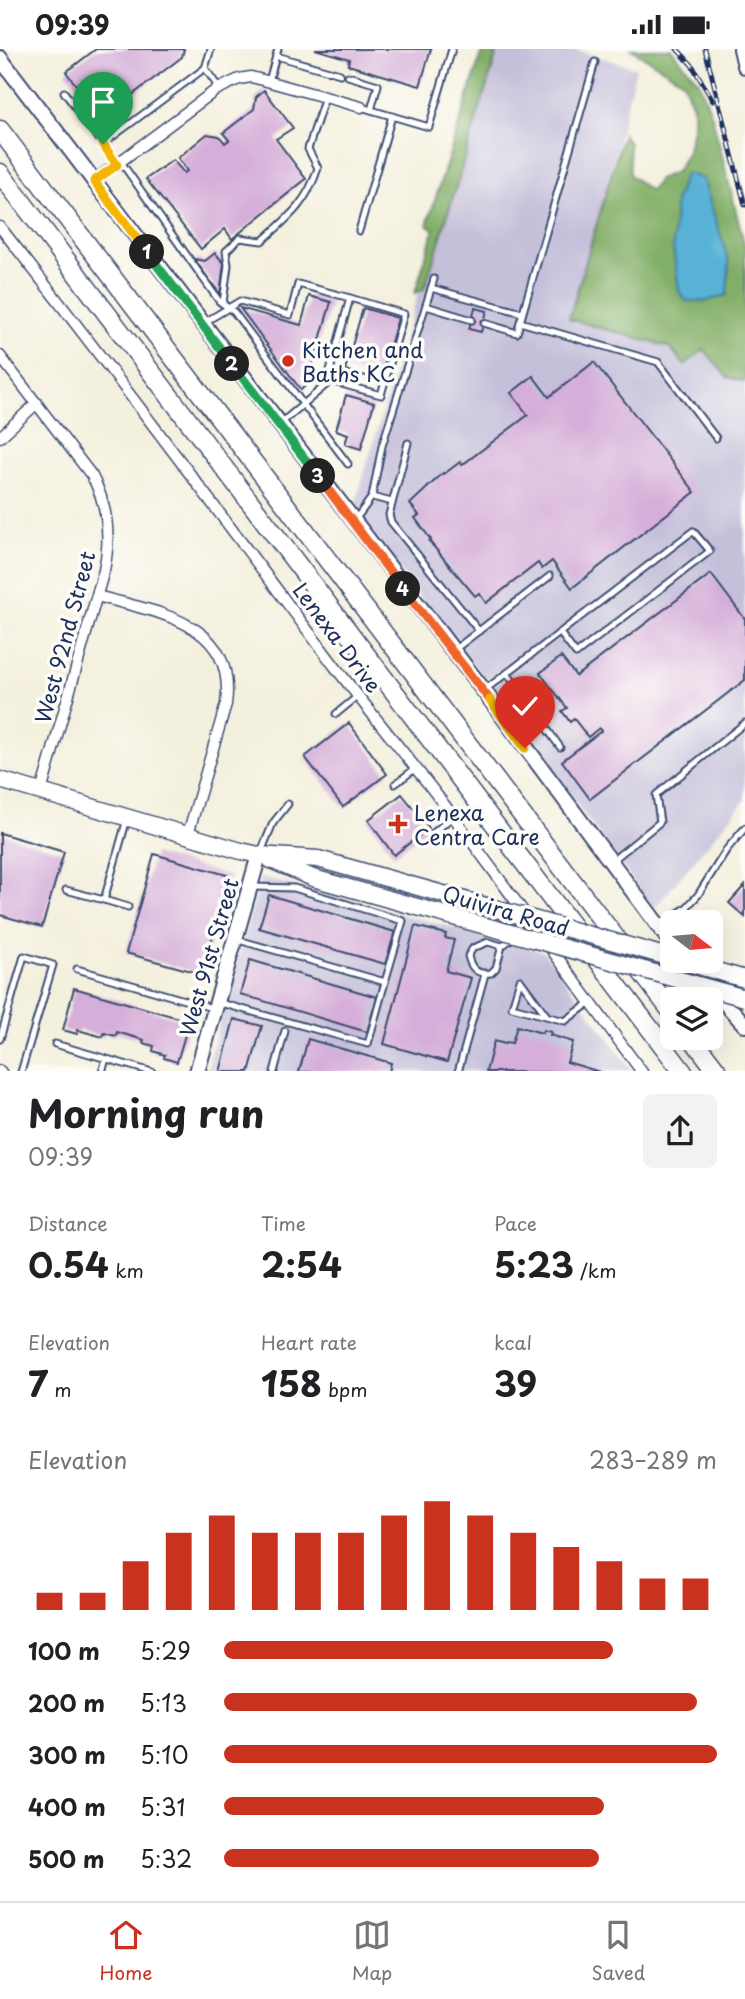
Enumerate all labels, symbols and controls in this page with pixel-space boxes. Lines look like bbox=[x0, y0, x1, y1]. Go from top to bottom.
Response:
text: 09:39 bbox=[35, 5, 110, 44]
pin bbox=[73, 72, 133, 144]
icon: arrive bbox=[84, 83, 122, 121]
pin: 1 bbox=[130, 235, 164, 269]
text: 1 bbox=[142, 237, 151, 265]
place label: Kitchen and Baths KC bbox=[302, 333, 423, 389]
pin: 2 bbox=[215, 347, 250, 381]
text: 2 bbox=[225, 349, 238, 377]
marker: Kitchen and Baths KC bbox=[280, 353, 296, 369]
pin: 3 bbox=[300, 459, 336, 493]
text: 3 bbox=[311, 461, 324, 489]
street label: West 92nd Street bbox=[26, 547, 102, 727]
pin: 4 bbox=[386, 571, 420, 607]
text: 4 bbox=[396, 574, 409, 602]
street label: Lenexa Drive bbox=[286, 575, 390, 699]
pin bbox=[495, 676, 555, 748]
icon: check bbox=[506, 687, 544, 725]
place label: Lenexa Centra Care bbox=[414, 796, 540, 852]
marker: Lenexa Centra Care bbox=[388, 814, 408, 834]
street label: West 91st Street bbox=[170, 874, 246, 1040]
street label: Quivira Road bbox=[439, 877, 573, 943]
north arrow bbox=[660, 910, 723, 973]
map controls bbox=[660, 910, 723, 1050]
button: layers bbox=[660, 987, 723, 1050]
text: Morning run bbox=[28, 1084, 264, 1141]
button: share bbox=[643, 1094, 717, 1168]
text: 09:39 bbox=[28, 1139, 93, 1174]
text: Distance bbox=[28, 1209, 108, 1237]
text: Time bbox=[261, 1209, 306, 1237]
text: Pace bbox=[494, 1209, 537, 1237]
text: 0.54 bbox=[28, 1237, 109, 1290]
text: 2:54 bbox=[261, 1237, 342, 1290]
text: 5:23 bbox=[494, 1237, 574, 1290]
text: km bbox=[109, 1256, 144, 1284]
text: /km bbox=[574, 1256, 616, 1284]
text: Elevation bbox=[28, 1328, 110, 1356]
text: Heart rate bbox=[261, 1328, 357, 1356]
text: kcal bbox=[494, 1328, 532, 1356]
text: 7 bbox=[28, 1356, 48, 1409]
text: 158 bbox=[261, 1356, 322, 1409]
text: 39 bbox=[494, 1356, 537, 1409]
text: m bbox=[48, 1375, 72, 1403]
text: bpm bbox=[322, 1375, 368, 1403]
text: Elevation bbox=[28, 1442, 127, 1477]
text: 283–289 m bbox=[589, 1442, 717, 1477]
text: 100 m bbox=[28, 1633, 100, 1668]
text: 5:29 bbox=[140, 1633, 191, 1668]
text: 200 m bbox=[28, 1685, 105, 1720]
text: 5:13 bbox=[140, 1685, 187, 1720]
text: 300 m bbox=[28, 1737, 106, 1772]
text: 5:10 bbox=[140, 1737, 188, 1772]
text: 400 m bbox=[28, 1789, 106, 1824]
text: 5:31 bbox=[140, 1789, 185, 1824]
text: 500 m bbox=[28, 1841, 105, 1876]
text: 5:32 bbox=[140, 1841, 192, 1876]
tab: Home bbox=[100, 1916, 152, 1986]
tab: Map bbox=[352, 1916, 392, 1986]
tab: Saved bbox=[591, 1916, 645, 1986]

